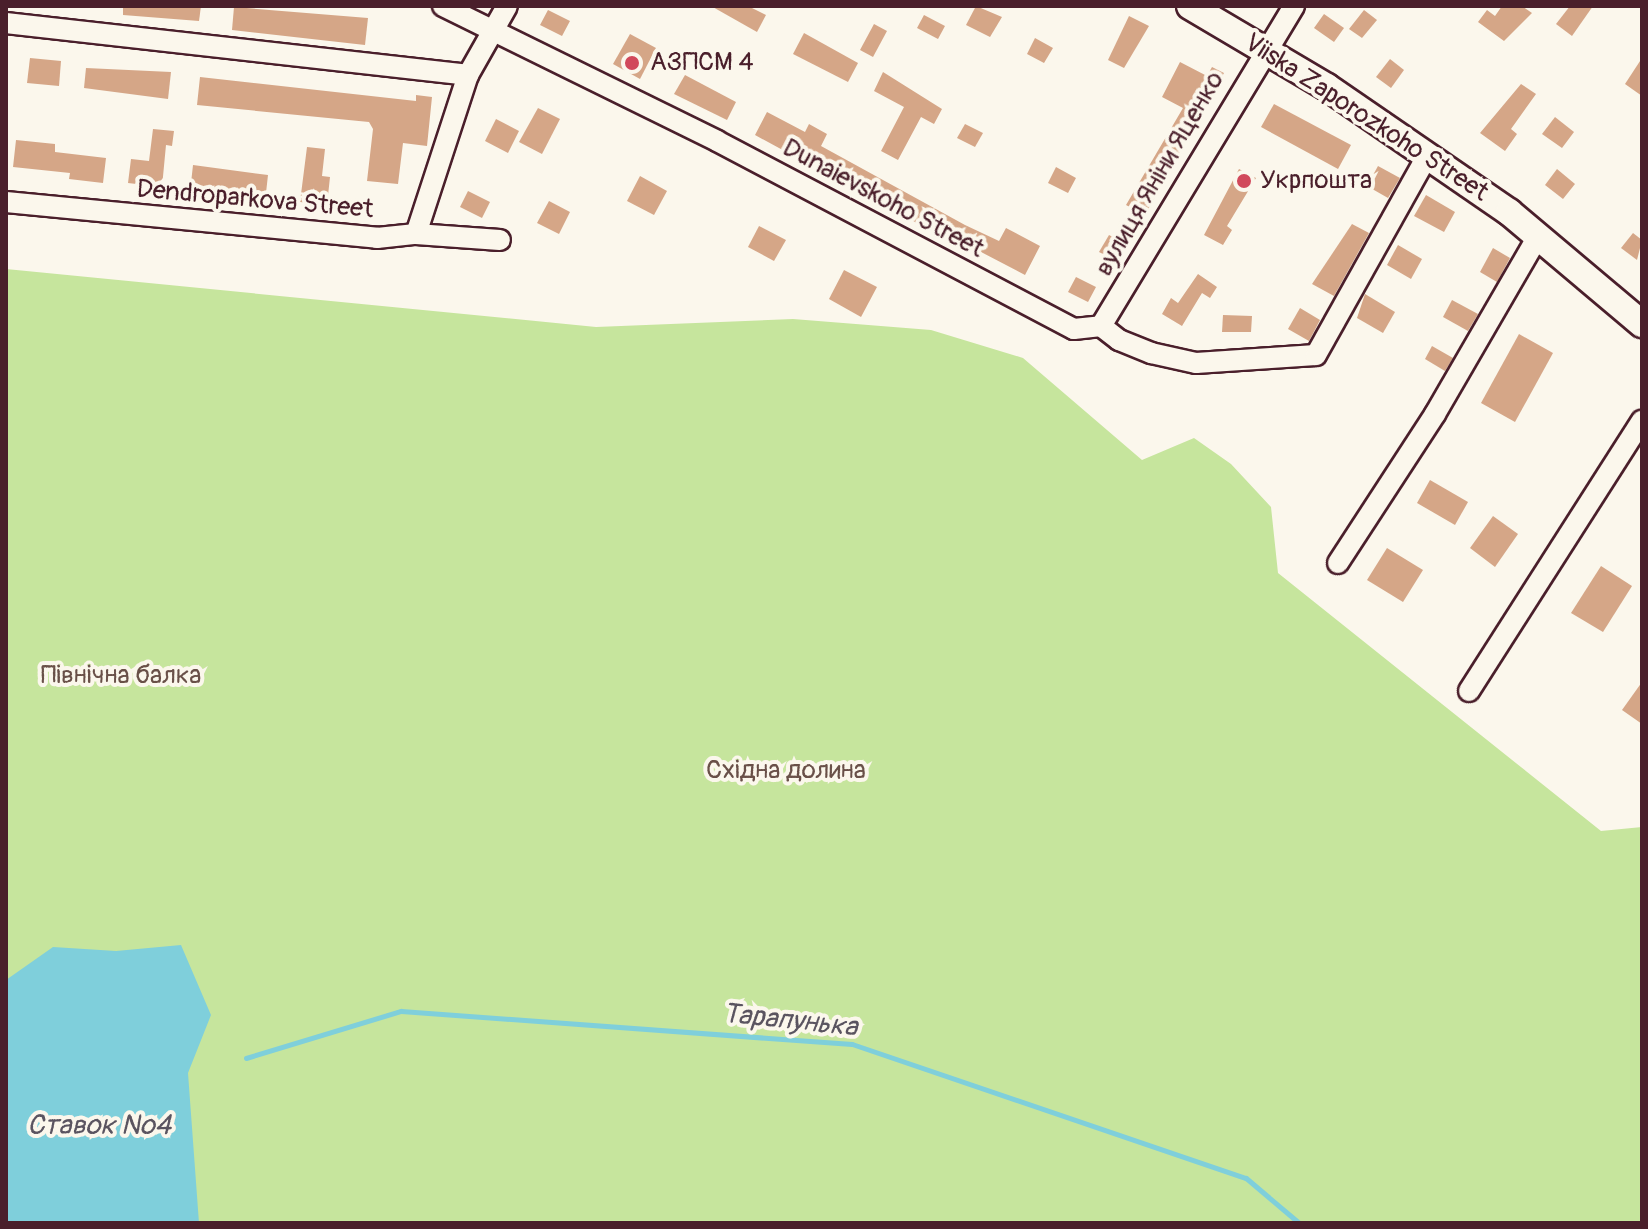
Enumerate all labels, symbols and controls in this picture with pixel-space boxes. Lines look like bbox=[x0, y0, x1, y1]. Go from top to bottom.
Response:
street label: Viiska Zaporozkoho Street bbox=[1238, 27, 1494, 209]
place label: АЗПСМ 4 bbox=[650, 47, 754, 79]
marker: АЗПСМ 4 bbox=[621, 52, 643, 74]
street label: вулиця Яніни Яценко bbox=[1089, 66, 1231, 282]
street label: Dunaievskoho Street bbox=[777, 133, 989, 265]
place label: Укрпошта bbox=[1260, 165, 1372, 197]
marker: Укрпошта bbox=[1235, 172, 1253, 190]
street label: Dendroparkova Street bbox=[135, 174, 375, 226]
park label: Північна балка bbox=[41, 660, 201, 692]
park label: Східна долина bbox=[706, 755, 866, 787]
water label: Тарапунька bbox=[721, 997, 859, 1045]
water label: Ставок №4 bbox=[27, 1109, 171, 1143]

